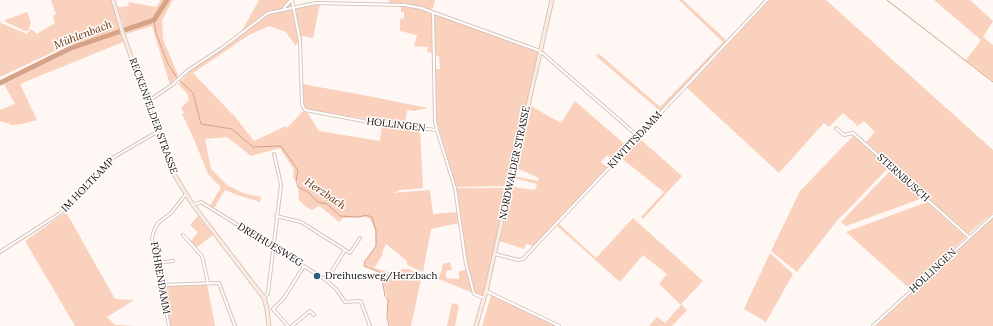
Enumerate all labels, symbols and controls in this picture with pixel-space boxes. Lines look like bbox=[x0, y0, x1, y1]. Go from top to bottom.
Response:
water label: Mühlenbach bbox=[52, 18, 114, 52]
street label: RECKENFELDER STRASSE bbox=[126, 56, 180, 176]
street label: NORDWALDER STRASSE bbox=[497, 105, 533, 221]
street label: KIWITTSDAMM bbox=[605, 109, 665, 171]
street label: HOLLINGEN bbox=[366, 115, 426, 135]
street label: STERNBUSCH bbox=[874, 151, 932, 205]
street label: IM HOLTKAMP bbox=[59, 155, 117, 215]
water label: Herzbach bbox=[302, 175, 348, 213]
street label: DREIHUESWEG bbox=[235, 221, 305, 269]
street label: FÖHRENDAMM bbox=[148, 241, 172, 315]
street label: HOLLINGEN bbox=[907, 246, 959, 296]
place label: Dreihuesweg/Herzbach bbox=[325, 270, 437, 282]
marker: Dreihuesweg/Herzbach bbox=[312, 271, 322, 281]

